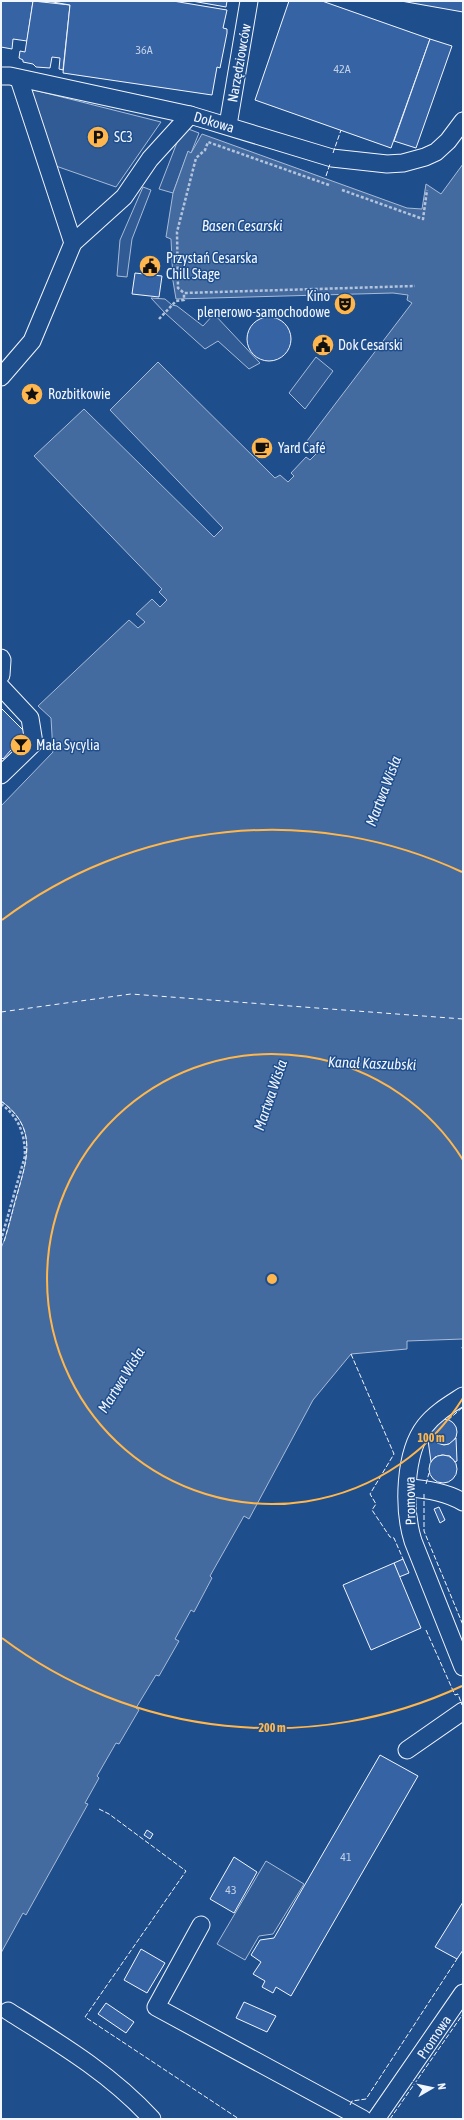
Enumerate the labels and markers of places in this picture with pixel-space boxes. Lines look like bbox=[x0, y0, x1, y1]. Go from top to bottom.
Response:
parking icon: SC3 bbox=[85, 124, 111, 150]
place label: SC3 bbox=[114, 129, 133, 145]
place label: Przystań Cesarska Chill Stage bbox=[166, 250, 258, 282]
public building icon: Przystań Cesarska Chill Stage bbox=[137, 253, 163, 279]
place label: Kino plenerowo-samochodowe bbox=[197, 288, 330, 320]
theatre icon: Kino plenerowo-samochodowe bbox=[332, 291, 358, 317]
public building icon: Dok Cesarski bbox=[310, 332, 336, 358]
place label: Dok Cesarski bbox=[338, 337, 403, 353]
place icon: Rozbitkowie bbox=[19, 381, 45, 407]
place label: Rozbitkowie bbox=[48, 386, 111, 402]
cafe icon: Yard Café bbox=[249, 435, 275, 461]
place label: Yard Café bbox=[278, 440, 326, 456]
bar icon: Mała Sycylia bbox=[8, 732, 34, 758]
place label: Mała Sycylia bbox=[36, 737, 100, 753]
centre of rings bbox=[265, 1272, 279, 1286]

